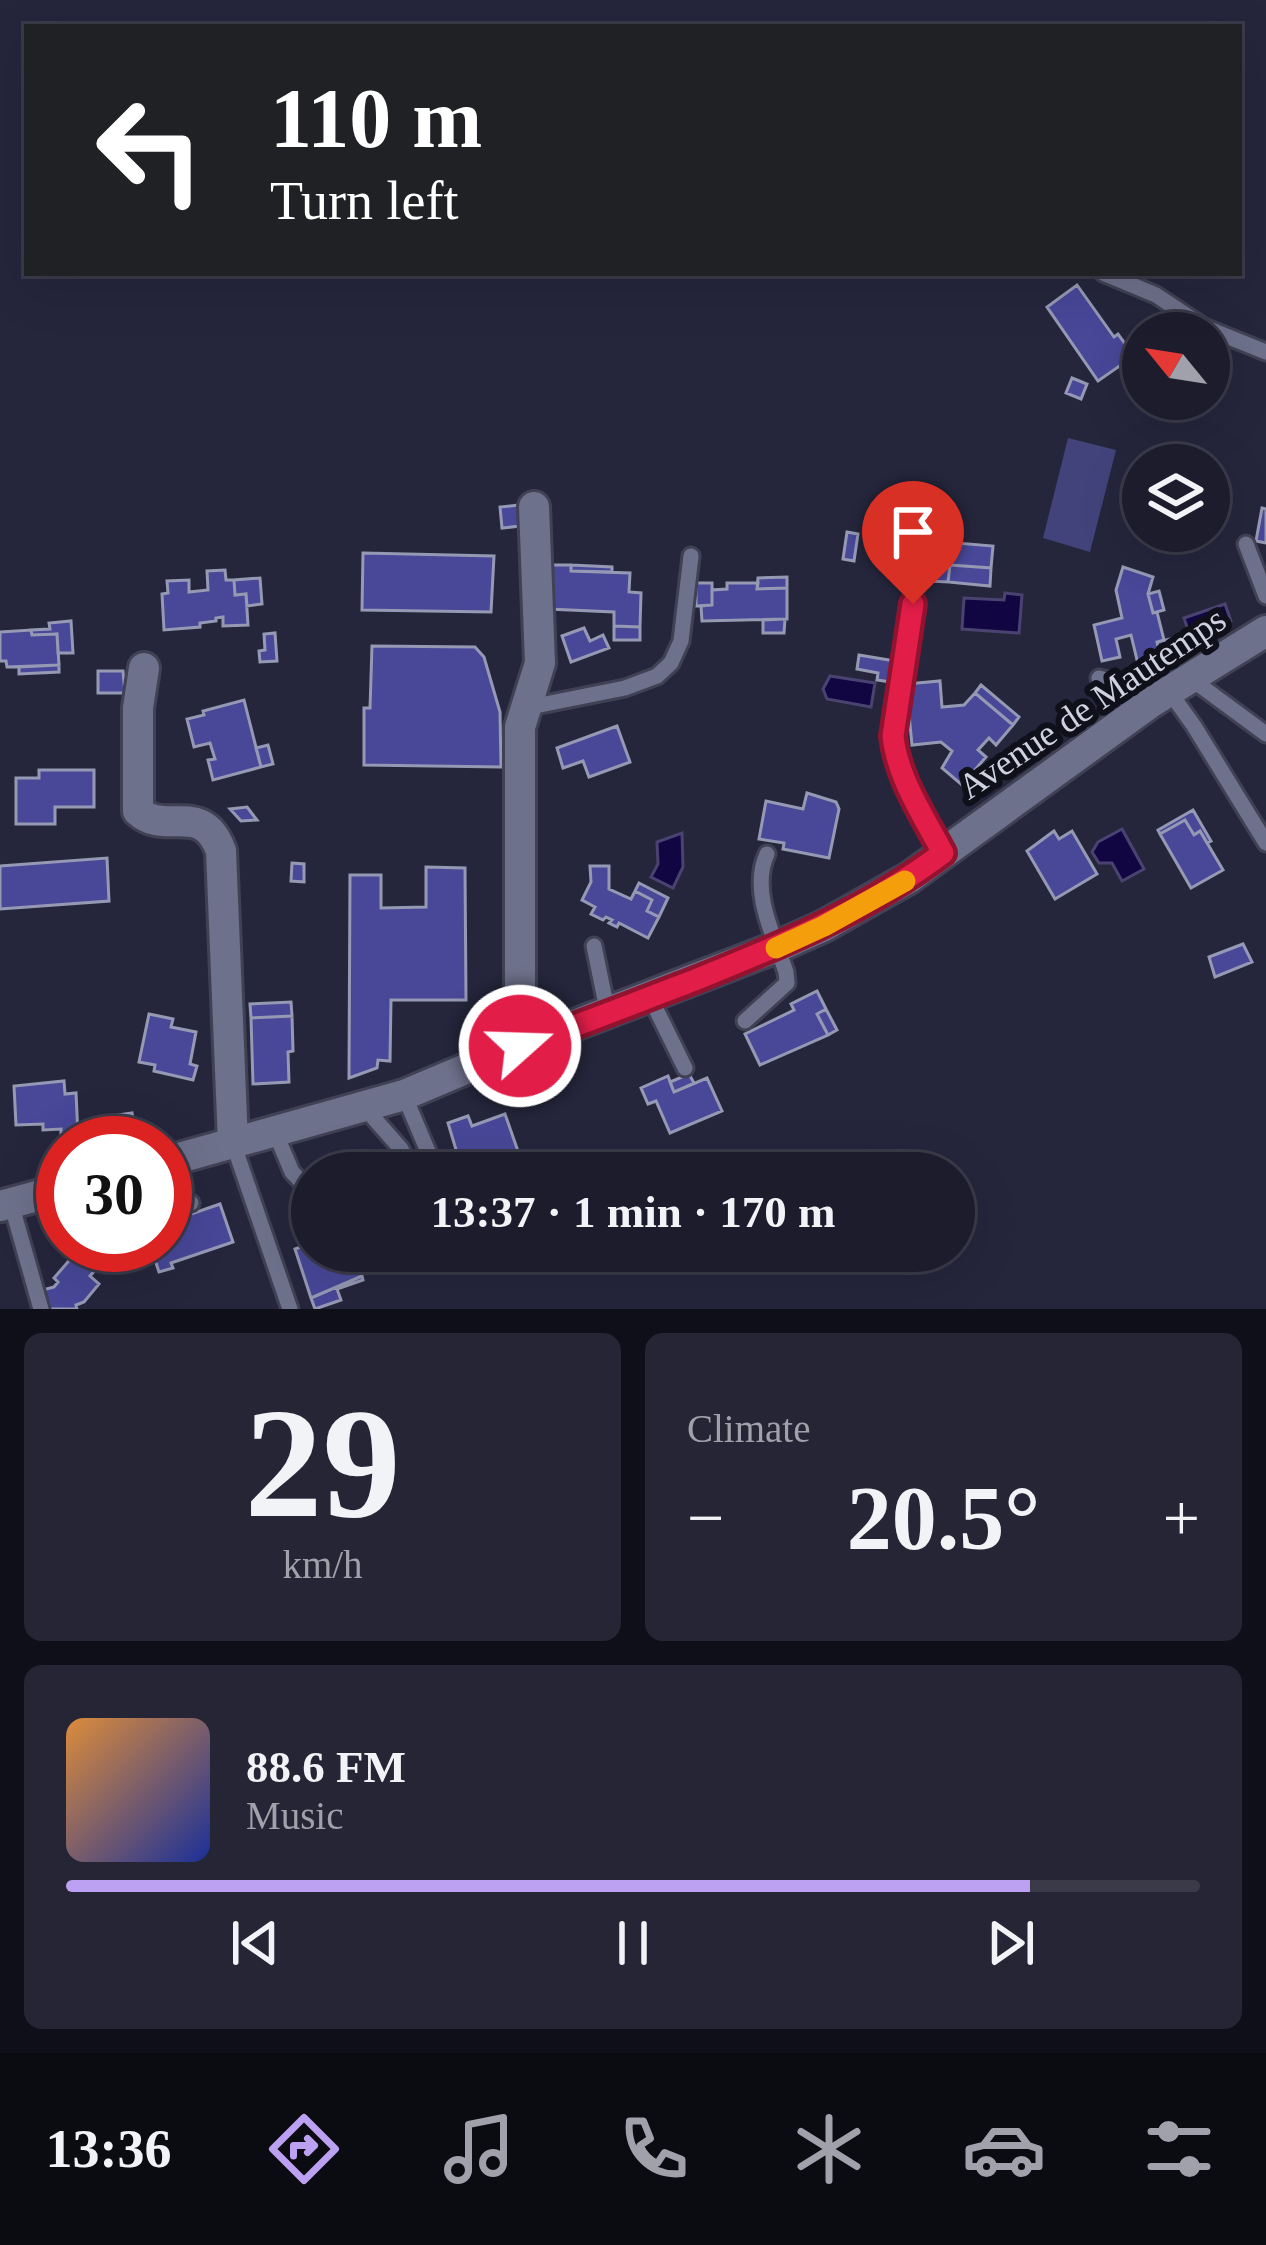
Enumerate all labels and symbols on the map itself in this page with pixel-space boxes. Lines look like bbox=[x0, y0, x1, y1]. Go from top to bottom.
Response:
north arrow bbox=[1122, 312, 1230, 420]
pin bbox=[862, 481, 964, 604]
street label: Avenue de Mautemps bbox=[951, 599, 1233, 807]
position arrow bbox=[457, 983, 583, 1109]
speed limit sign: 30 bbox=[36, 1116, 192, 1272]

